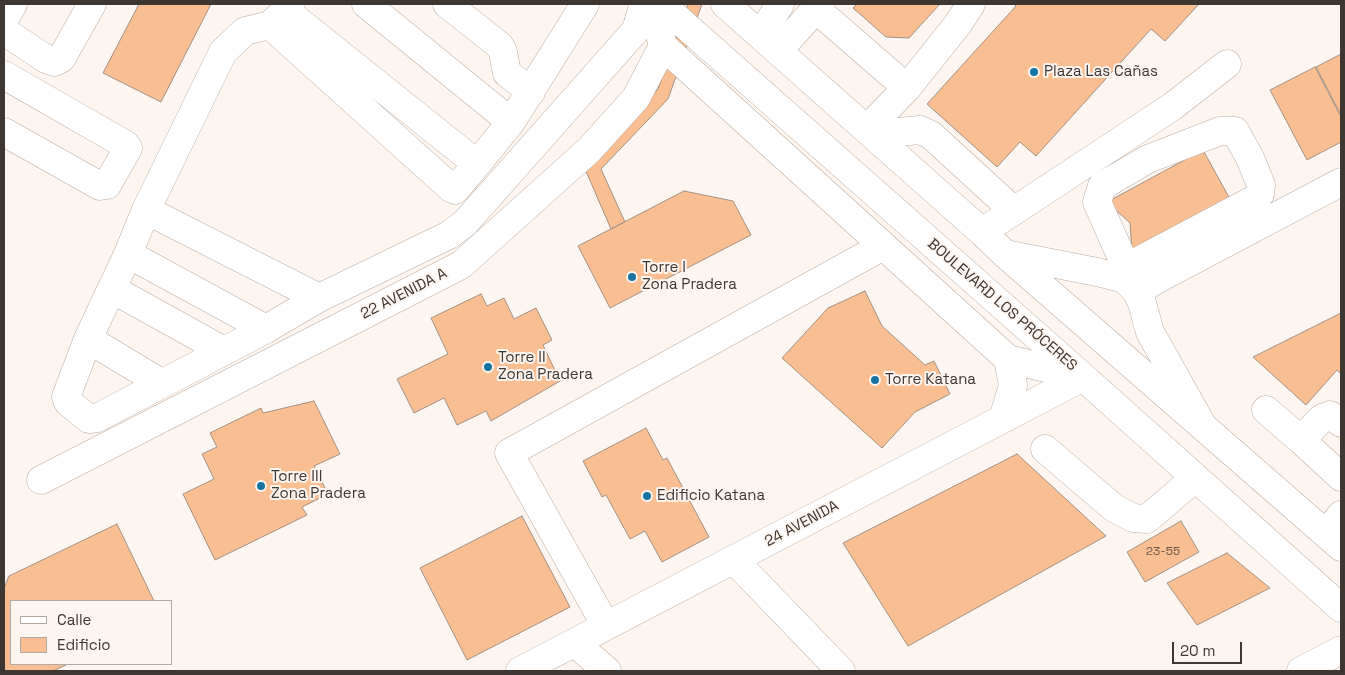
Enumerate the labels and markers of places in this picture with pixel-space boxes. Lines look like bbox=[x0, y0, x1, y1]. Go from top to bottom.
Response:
place label: Plaza Las Cañas bbox=[1044, 63, 1158, 81]
marker: Plaza Las Cañas bbox=[1028, 66, 1040, 78]
place label: Torre I Zona Pradera bbox=[642, 259, 737, 294]
marker: Torre I Zona Pradera bbox=[626, 271, 638, 283]
place label: Torre II Zona Pradera bbox=[498, 349, 593, 384]
marker: Torre II Zona Pradera bbox=[482, 361, 494, 373]
place label: Torre Katana bbox=[885, 371, 976, 389]
marker: Torre Katana bbox=[869, 374, 881, 386]
place label: Torre III Zona Pradera bbox=[271, 468, 366, 503]
marker: Torre III Zona Pradera bbox=[255, 480, 267, 492]
place label: Edificio Katana bbox=[657, 487, 765, 505]
marker: Edificio Katana bbox=[641, 490, 653, 502]

